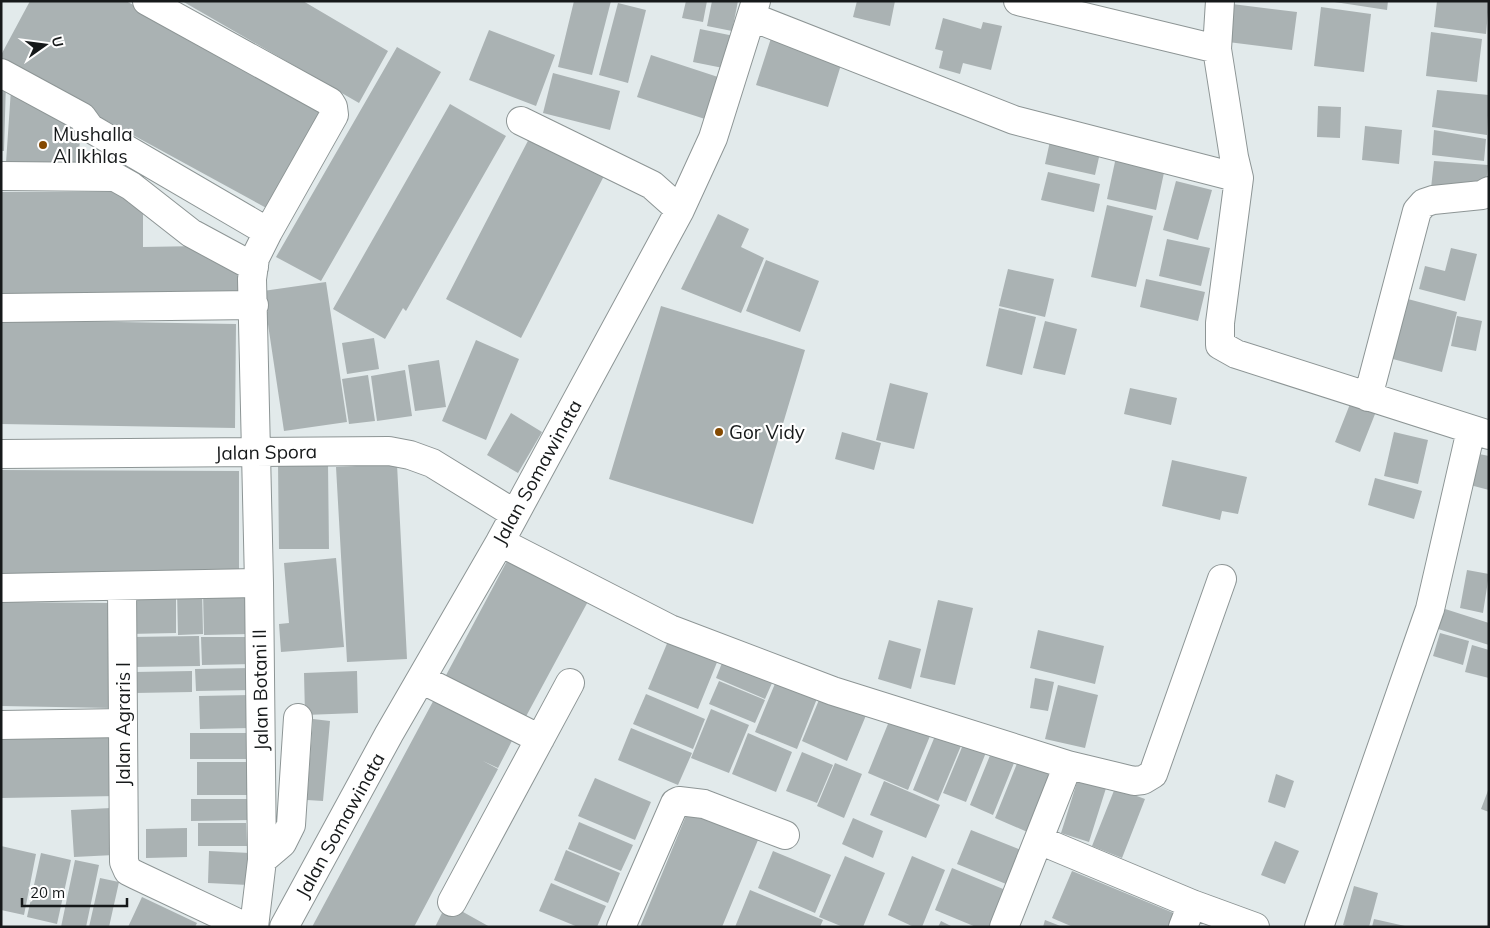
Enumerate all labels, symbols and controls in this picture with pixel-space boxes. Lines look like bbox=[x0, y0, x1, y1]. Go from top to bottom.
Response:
north arrow bbox=[20, 20, 70, 70]
text: U bbox=[48, 35, 68, 49]
place label: Mushalla Al Ikhlas bbox=[53, 122, 133, 168]
marker: Mushalla Al Ikhlas bbox=[37, 139, 49, 151]
street label: Jalan Somawinata bbox=[487, 395, 587, 549]
place label: Gor Vidy bbox=[729, 420, 805, 444]
marker: Gor Vidy bbox=[713, 426, 725, 438]
street label: Jalan Spora bbox=[215, 439, 317, 465]
street label: Jalan Botani II bbox=[247, 629, 273, 751]
street label: Jalan Agraris I bbox=[111, 662, 135, 786]
street label: Jalan Somawinata bbox=[290, 748, 390, 902]
scale bar bbox=[22, 876, 128, 908]
text: 20 m bbox=[30, 883, 65, 902]

